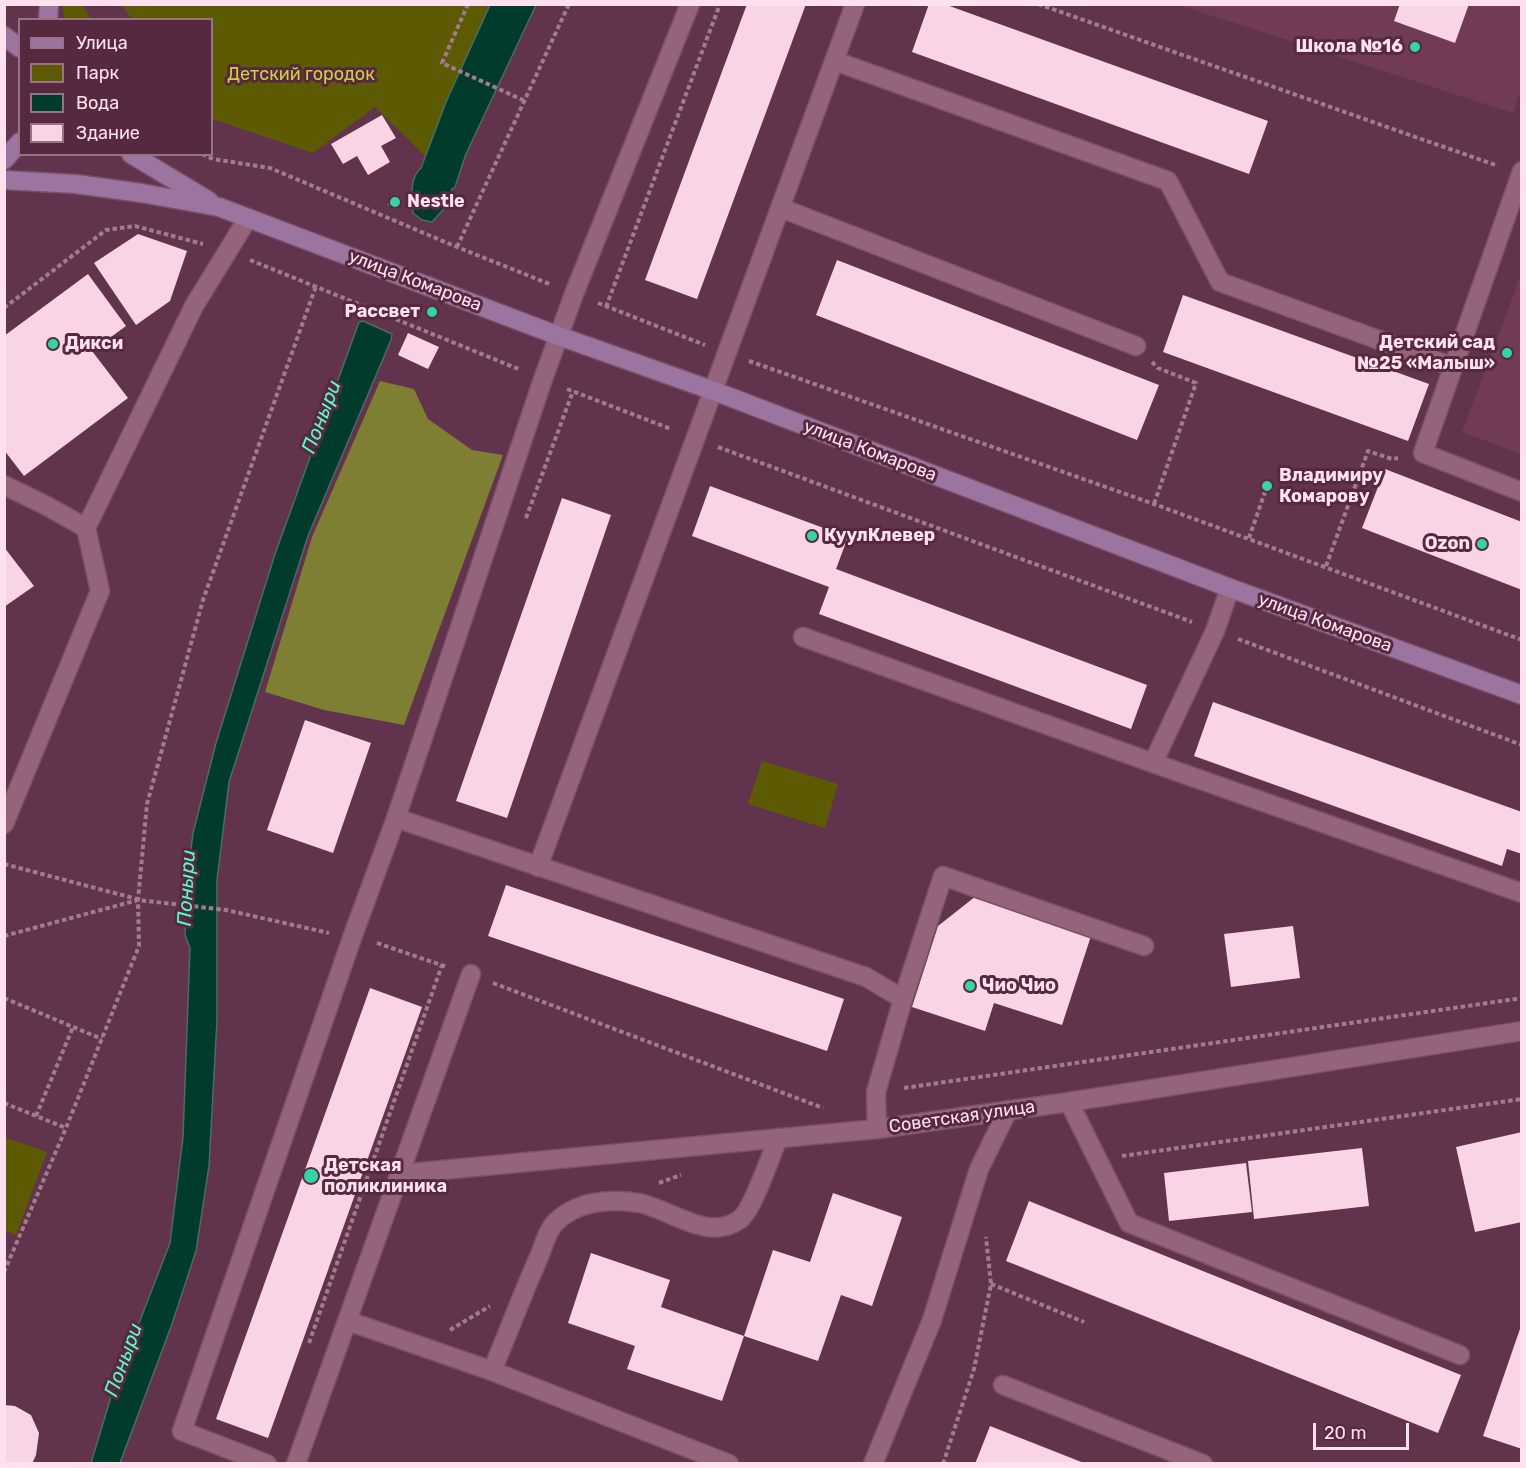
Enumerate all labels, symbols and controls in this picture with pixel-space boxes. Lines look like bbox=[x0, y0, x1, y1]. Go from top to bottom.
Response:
legend bbox=[18, 18, 213, 156]
text: Улица bbox=[76, 32, 128, 54]
place label: Школа №16 bbox=[1295, 36, 1403, 58]
marker: Школа №16 bbox=[1408, 40, 1422, 54]
text: Парк bbox=[76, 62, 119, 84]
park label: Детский городок bbox=[227, 64, 375, 86]
text: Вода bbox=[76, 92, 119, 114]
text: Здание bbox=[76, 122, 140, 144]
place label: Nestle bbox=[407, 191, 465, 213]
marker: Nestle bbox=[388, 195, 402, 209]
street label: улица Комарова bbox=[345, 246, 485, 316]
place label: Рассвет bbox=[345, 301, 420, 323]
marker: Рассвет bbox=[425, 305, 439, 319]
place label: Детский сад №25 «Малыш» bbox=[1357, 332, 1495, 374]
place label: Дикси bbox=[65, 333, 123, 355]
marker: Дикси bbox=[46, 337, 60, 351]
marker: Детский сад №25 «Малыш» bbox=[1500, 346, 1514, 360]
water label: Поныри bbox=[297, 377, 347, 457]
street label: улица Комарова bbox=[800, 416, 940, 486]
place label: Владимиру Комарову bbox=[1279, 465, 1383, 508]
marker: Владимиру Комарову bbox=[1260, 479, 1274, 493]
place label: КуулКлевер bbox=[824, 525, 935, 547]
marker: КуулКлевер bbox=[805, 529, 819, 543]
place label: Ozon bbox=[1425, 533, 1470, 555]
marker: Ozon bbox=[1475, 537, 1489, 551]
street label: улица Комарова bbox=[1255, 589, 1395, 657]
water label: Поныри bbox=[173, 849, 201, 927]
place label: Чио Чио bbox=[982, 975, 1056, 997]
marker: Чио Чио bbox=[963, 979, 977, 993]
street label: Советская улица bbox=[888, 1096, 1036, 1138]
place label: Детская поликлиника bbox=[324, 1155, 447, 1198]
marker: Детская поликлиника bbox=[302, 1167, 320, 1185]
water label: Поныри bbox=[100, 1320, 148, 1400]
scale bar bbox=[1316, 1411, 1412, 1449]
text: 20 m bbox=[1324, 1422, 1366, 1444]

